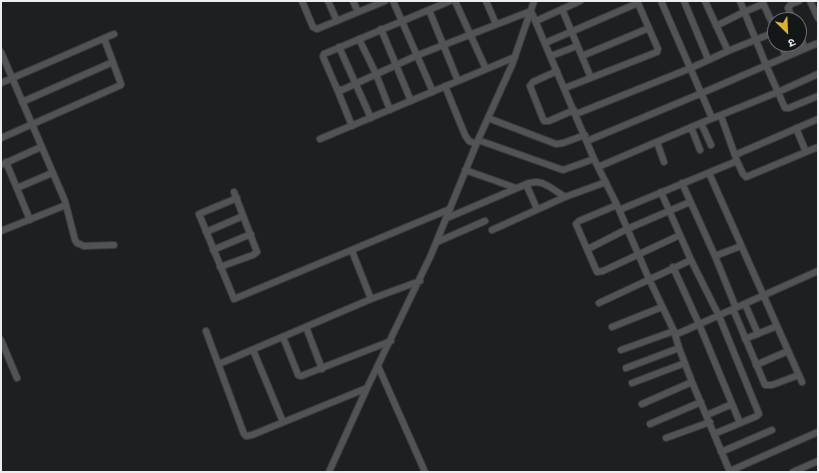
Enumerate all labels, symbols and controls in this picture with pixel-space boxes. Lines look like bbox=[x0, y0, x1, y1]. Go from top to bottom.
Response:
north arrow bbox=[767, 12, 807, 52]
text: उ bbox=[785, 33, 798, 52]

